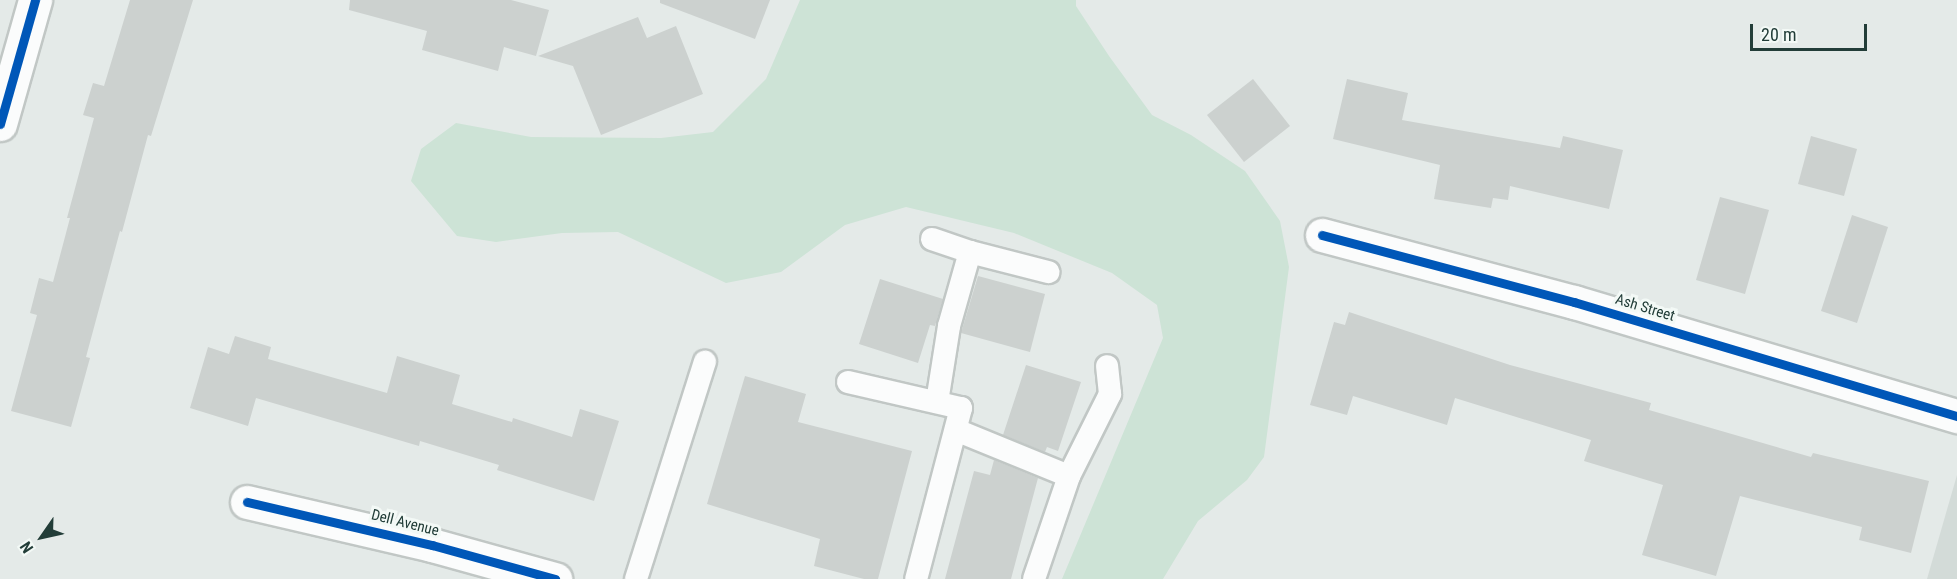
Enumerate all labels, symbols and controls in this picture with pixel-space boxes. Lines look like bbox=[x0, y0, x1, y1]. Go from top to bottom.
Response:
scale bar bbox=[1753, 12, 1870, 50]
text: 20 m bbox=[1761, 24, 1796, 45]
street label: Ash Street bbox=[1613, 290, 1677, 326]
street label: Dell Avenue bbox=[369, 506, 441, 540]
north arrow bbox=[12, 507, 72, 567]
text: N bbox=[16, 538, 37, 557]

